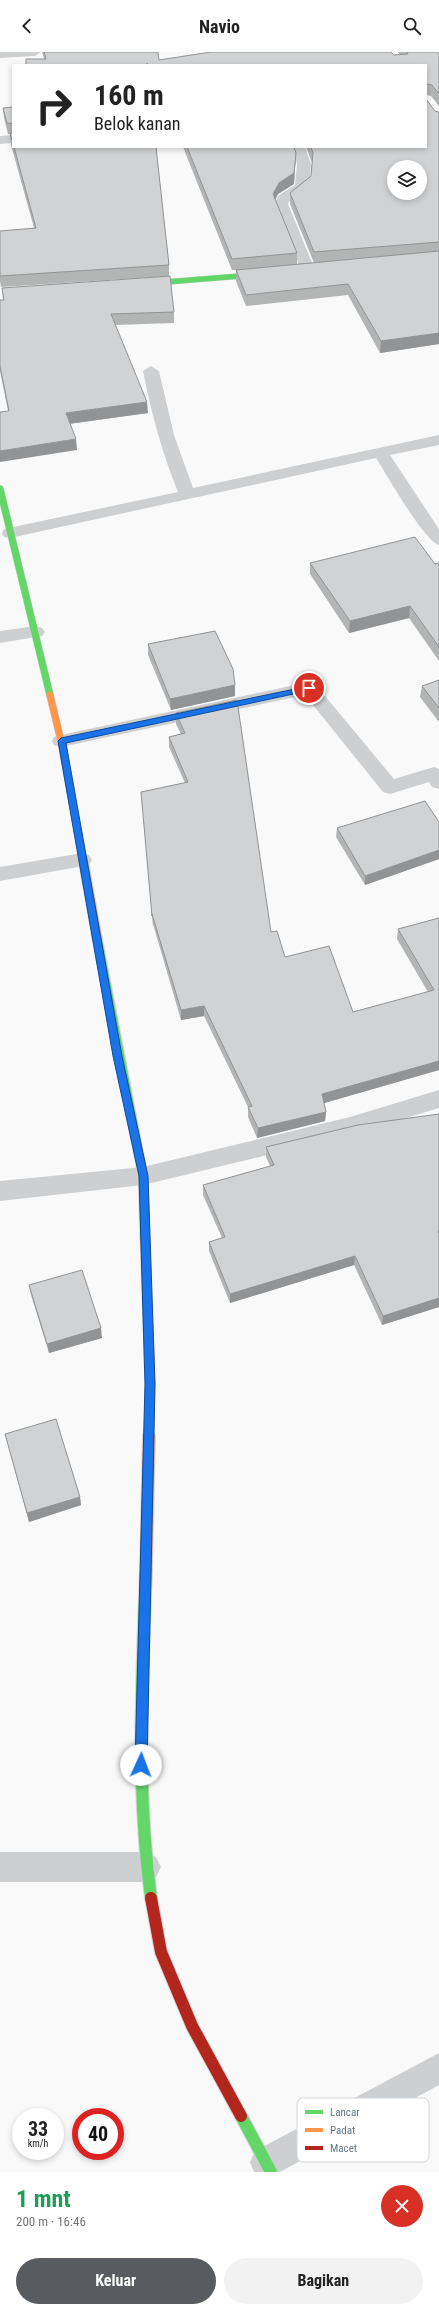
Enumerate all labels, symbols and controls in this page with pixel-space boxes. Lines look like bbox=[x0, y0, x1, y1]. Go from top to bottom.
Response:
icon: back bbox=[16, 15, 38, 37]
icon: search bbox=[401, 15, 423, 37]
text: Navio bbox=[199, 16, 240, 37]
text: 160 m bbox=[94, 79, 164, 112]
icon: right bbox=[28, 80, 80, 132]
text: Belok kanan bbox=[94, 113, 180, 134]
map controls bbox=[387, 160, 427, 200]
button: layers bbox=[387, 160, 427, 200]
pin bbox=[292, 671, 326, 705]
icon: arrive bbox=[298, 677, 320, 699]
position arrow bbox=[120, 1744, 162, 1786]
legend bbox=[297, 2098, 429, 2162]
text: Lancar bbox=[330, 2106, 360, 2119]
speed limit sign: 40 bbox=[72, 2108, 124, 2160]
text: 33 bbox=[28, 2117, 48, 2141]
text: Padat bbox=[330, 2124, 355, 2137]
text: km/h bbox=[28, 2138, 48, 2149]
text: Macet bbox=[330, 2142, 357, 2155]
text: 1 mnt bbox=[16, 2185, 71, 2213]
button: close bbox=[381, 2185, 423, 2227]
text: 200 m · 16:46 bbox=[16, 2214, 86, 2229]
button: Keluar bbox=[16, 2258, 216, 2304]
button: Bagikan bbox=[224, 2258, 423, 2304]

